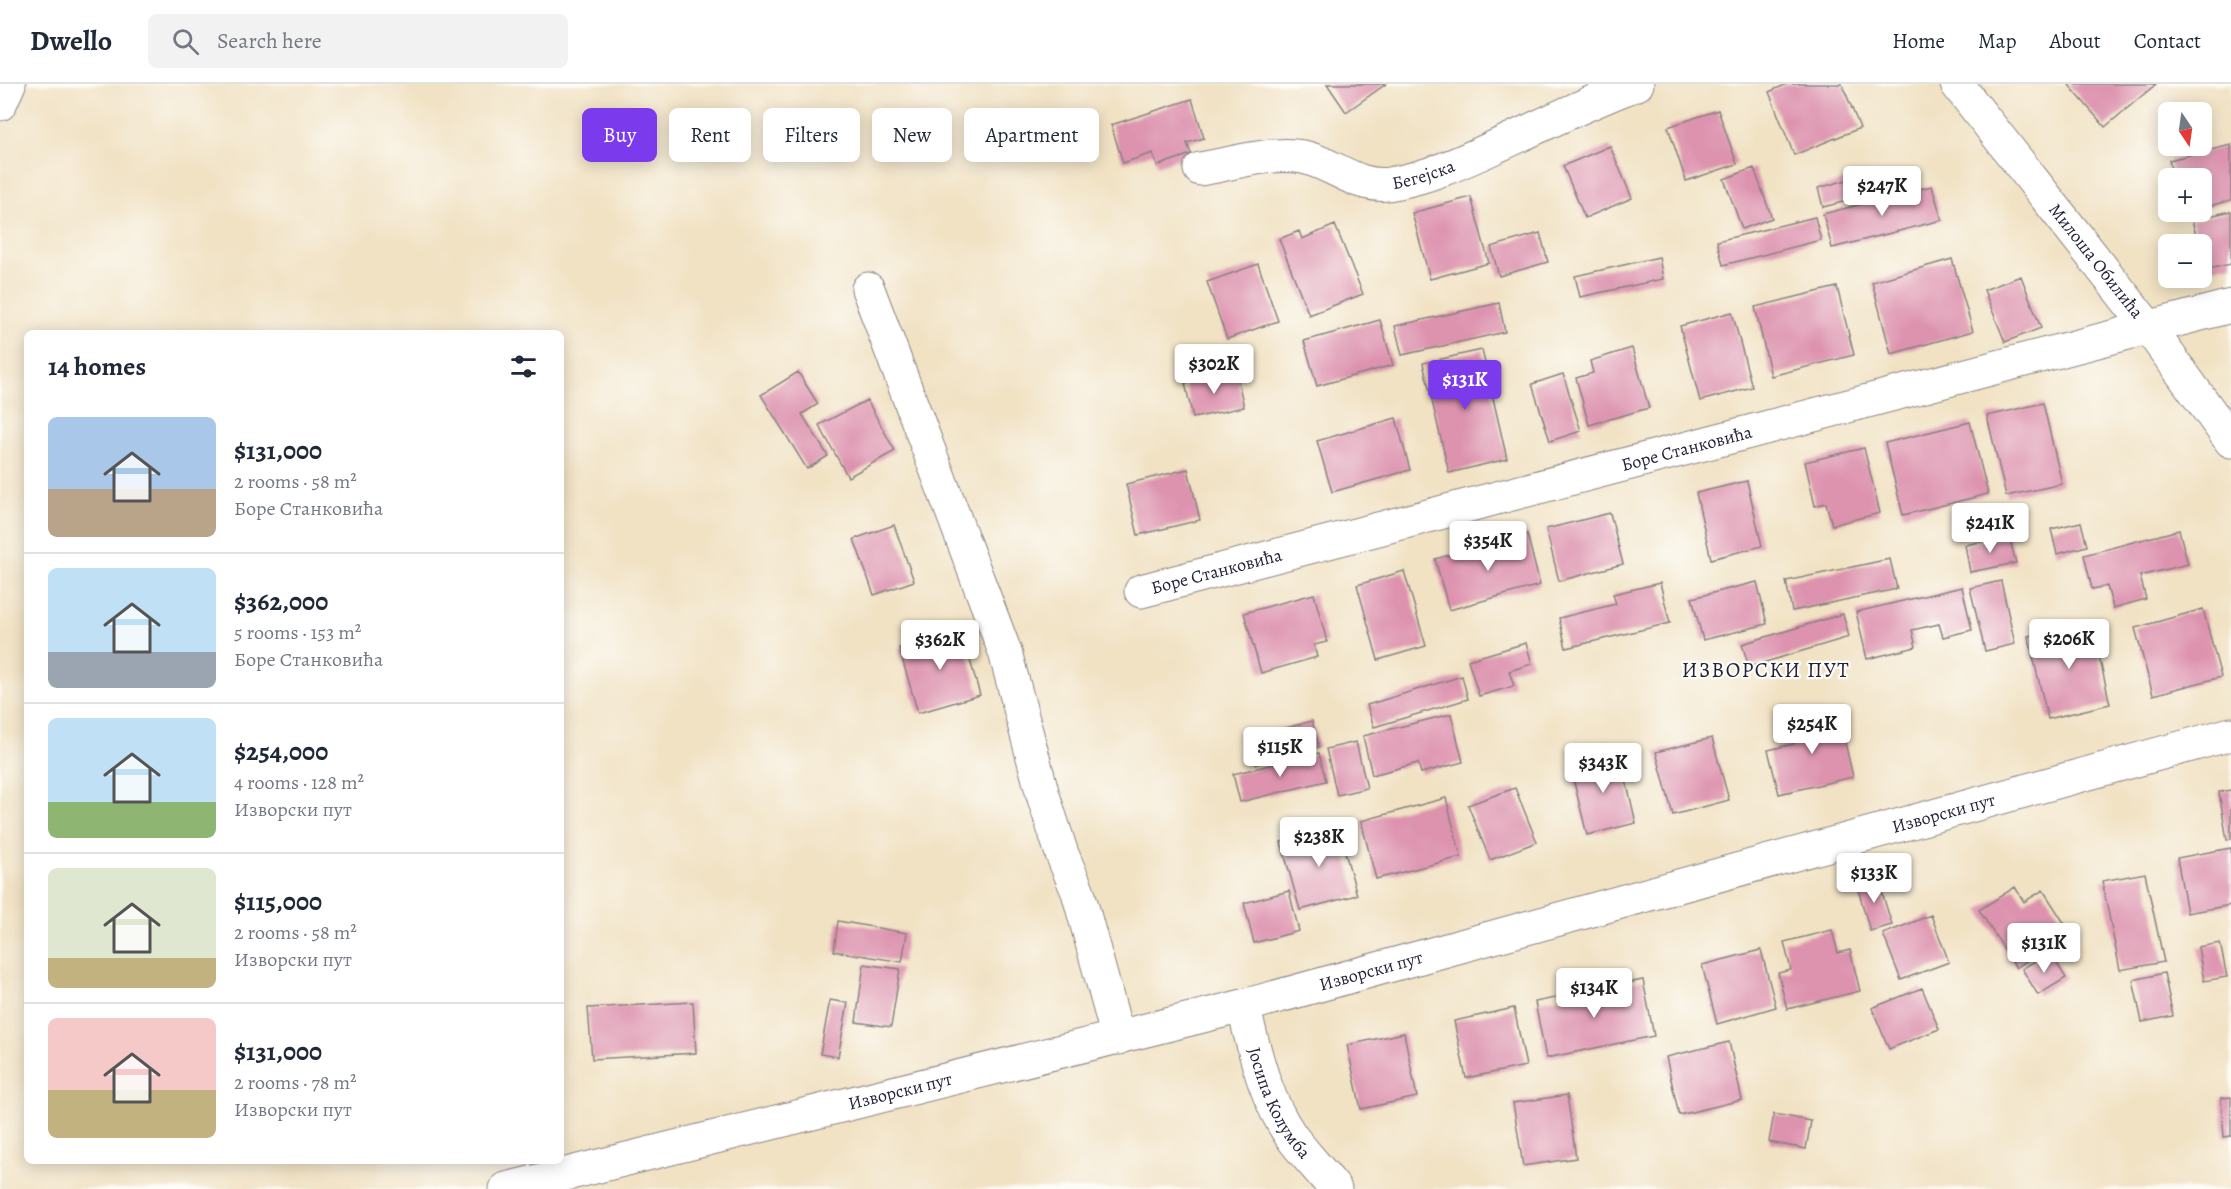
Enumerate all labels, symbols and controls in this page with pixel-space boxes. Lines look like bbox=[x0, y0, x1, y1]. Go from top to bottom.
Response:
search box bbox=[148, 14, 568, 68]
text: Dwello bbox=[30, 22, 112, 60]
icon: search bbox=[169, 25, 202, 58]
text: Search here bbox=[217, 26, 322, 56]
text: Home bbox=[1892, 27, 1945, 55]
text: Map bbox=[1978, 27, 2016, 55]
text: About bbox=[2049, 27, 2101, 55]
text: Contact bbox=[2134, 27, 2201, 55]
north arrow bbox=[2158, 102, 2212, 156]
map controls bbox=[2158, 102, 2212, 288]
chip: Buy bbox=[582, 108, 657, 162]
chip: Rent bbox=[669, 108, 751, 162]
chip: Filters bbox=[763, 108, 860, 162]
chip: New bbox=[872, 108, 952, 162]
chip: Apartment bbox=[964, 108, 1099, 162]
street label: Бегејска bbox=[1390, 154, 1459, 195]
pin: $247K bbox=[1840, 166, 1924, 217]
button: + bbox=[2158, 168, 2212, 222]
text: $247K bbox=[1857, 172, 1907, 199]
street label: Милоша Обилића bbox=[2043, 198, 2149, 324]
button: − bbox=[2158, 234, 2212, 288]
pin: $302K bbox=[1172, 344, 1256, 395]
text: 14 homes bbox=[48, 349, 146, 384]
icon: filters bbox=[507, 350, 540, 383]
text: $302K bbox=[1189, 350, 1239, 377]
pin: $131K bbox=[1423, 360, 1507, 411]
text: $131K bbox=[1442, 366, 1488, 393]
street label: Боре Станковића bbox=[1619, 420, 1755, 477]
text: $131,000 bbox=[234, 433, 322, 468]
icon: home bbox=[96, 441, 168, 513]
text: 2 rooms · 58 m² bbox=[234, 468, 357, 495]
text: Боре Станковића bbox=[234, 495, 383, 522]
pin: $241K bbox=[1948, 503, 2032, 554]
text: $241K bbox=[1966, 509, 2014, 536]
pin: $354K bbox=[1446, 521, 1530, 572]
text: $354K bbox=[1464, 527, 1513, 554]
street label: Боре Станковића bbox=[1148, 542, 1285, 600]
text: $362,000 bbox=[234, 584, 328, 619]
icon: home bbox=[96, 592, 168, 664]
text: 5 rooms · 153 m² bbox=[234, 619, 361, 646]
pin: $206K bbox=[2027, 619, 2111, 670]
pin: $362K bbox=[898, 620, 982, 671]
text: $206K bbox=[2043, 625, 2095, 652]
text: $362K bbox=[915, 626, 965, 653]
text: Боре Станковића bbox=[234, 646, 383, 673]
district label: ИЗВОРСКИ ПУТ bbox=[1682, 656, 1850, 684]
pin: $254K bbox=[1770, 704, 1854, 755]
text: $254K bbox=[1787, 710, 1837, 737]
pin: $115K bbox=[1238, 727, 1322, 778]
text: $115K bbox=[1257, 733, 1303, 760]
text: $254,000 bbox=[234, 734, 328, 769]
icon: home bbox=[96, 742, 168, 814]
pin: $343K bbox=[1561, 743, 1645, 794]
text: $343K bbox=[1578, 749, 1628, 776]
text: 4 rooms · 128 m² bbox=[234, 769, 364, 796]
street label: Изворски пут bbox=[1889, 787, 1998, 839]
text: Изворски пут bbox=[234, 796, 352, 823]
pin: $238K bbox=[1277, 817, 1361, 868]
text: $238K bbox=[1294, 823, 1344, 850]
pin: $133K bbox=[1832, 853, 1916, 904]
text: $133K bbox=[1851, 859, 1897, 886]
text: $115,000 bbox=[234, 884, 322, 919]
icon: home bbox=[96, 892, 168, 964]
text: 2 rooms · 58 m² bbox=[234, 919, 357, 946]
pin: $131K bbox=[2002, 923, 2086, 974]
text: $131K bbox=[2021, 929, 2067, 956]
street label: Изворски пут bbox=[1317, 945, 1425, 996]
text: Изворски пут bbox=[234, 946, 352, 973]
pin: $134K bbox=[1552, 968, 1636, 1019]
text: $134K bbox=[1570, 974, 1618, 1001]
text: $131,000 bbox=[234, 1034, 322, 1069]
icon: home bbox=[96, 1042, 168, 1114]
street label: Јосипа Колумба bbox=[1242, 1045, 1317, 1164]
street label: Изворски пут bbox=[846, 1067, 954, 1116]
text: 2 rooms · 78 m² bbox=[234, 1069, 357, 1096]
text: Изворски пут bbox=[234, 1096, 352, 1123]

